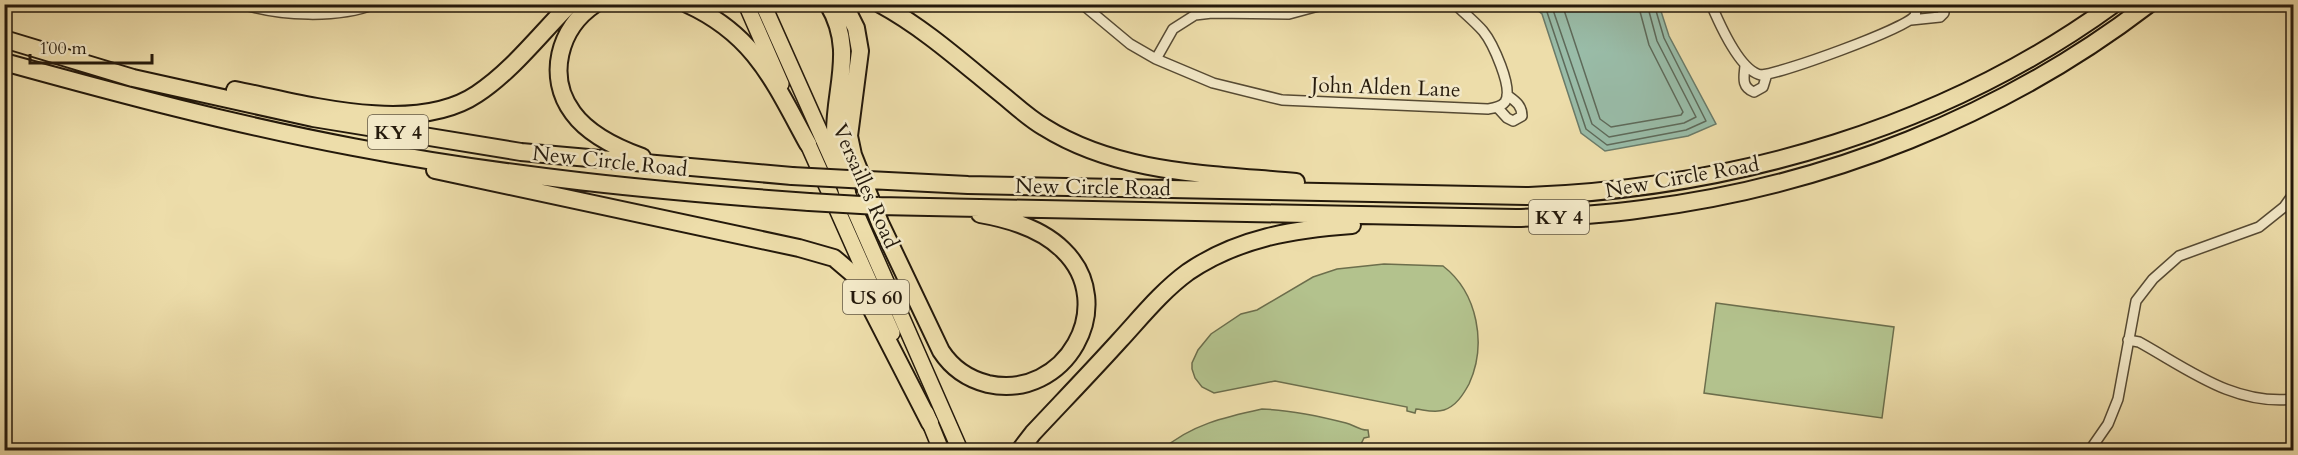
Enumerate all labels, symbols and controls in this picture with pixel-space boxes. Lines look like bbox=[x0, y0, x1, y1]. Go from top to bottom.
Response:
scale bar bbox=[30, 27, 152, 65]
text: 100 m bbox=[39, 36, 87, 61]
street label: John Alden Lane bbox=[1308, 70, 1461, 105]
road number: KY 4 bbox=[368, 115, 428, 149]
street label: Versailles Road bbox=[825, 119, 906, 253]
street label: New Circle Road bbox=[531, 139, 689, 184]
street label: New Circle Road bbox=[1603, 150, 1761, 205]
street label: New Circle Road bbox=[1015, 172, 1171, 203]
road number: KY 4 bbox=[1529, 200, 1589, 234]
road number: US 60 bbox=[843, 280, 909, 314]

